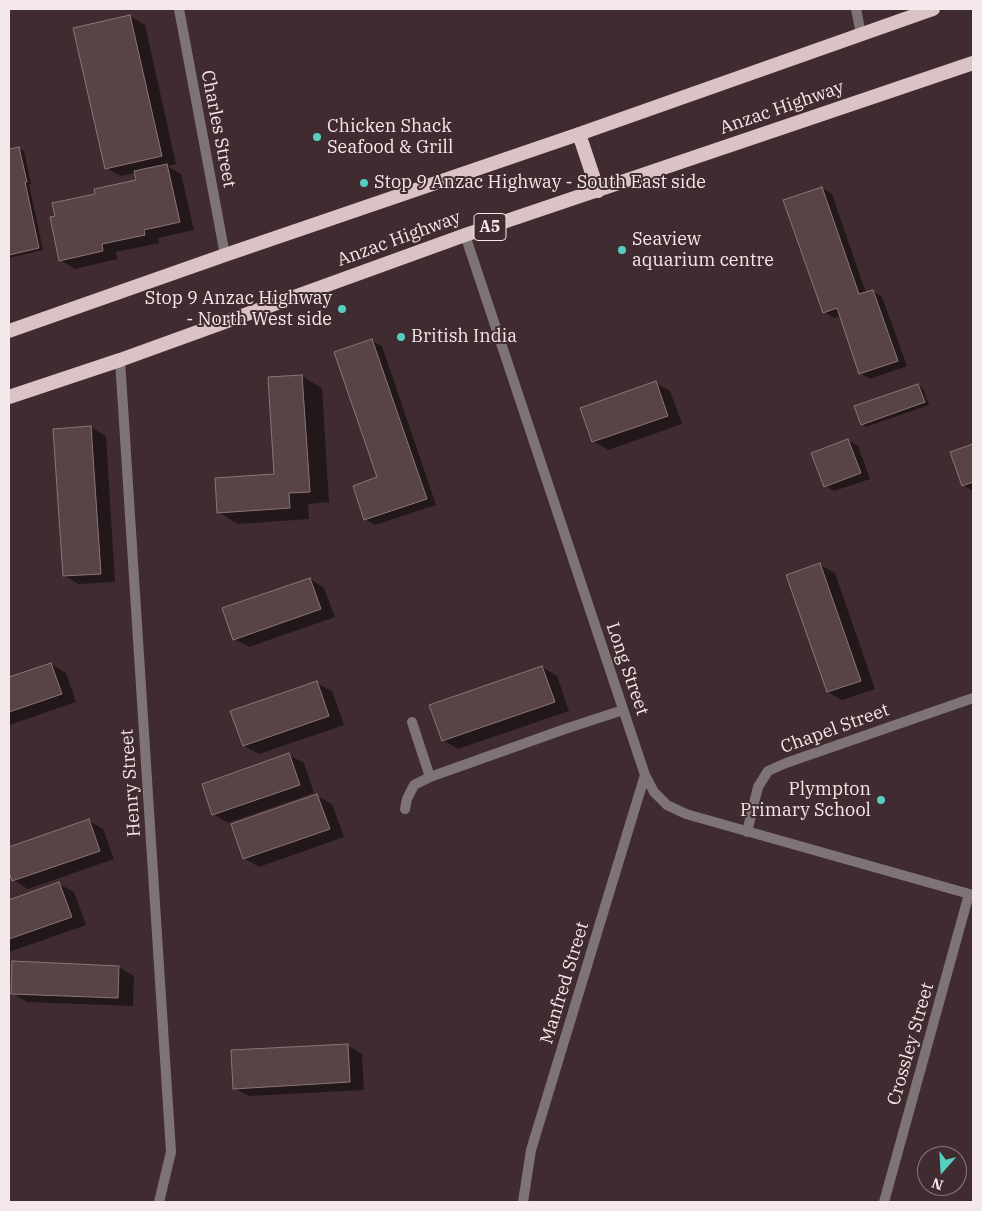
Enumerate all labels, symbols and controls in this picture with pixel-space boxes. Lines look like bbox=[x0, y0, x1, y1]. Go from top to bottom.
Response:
street label: Charles Street bbox=[196, 68, 240, 190]
street label: Anzac Highway bbox=[717, 77, 847, 139]
place label: Chicken Shack Seafood & Grill bbox=[327, 116, 453, 158]
marker: Chicken Shack Seafood & Grill bbox=[311, 131, 323, 143]
place label: Stop 9 Anzac Highway - South East side bbox=[374, 172, 706, 194]
marker: Stop 9 Anzac Highway - South East side bbox=[358, 177, 370, 189]
street label: Anzac Highway bbox=[334, 207, 464, 271]
road number: A5 bbox=[474, 213, 506, 240]
place label: Seaview aquarium centre bbox=[632, 229, 774, 272]
marker: Seaview aquarium centre bbox=[616, 244, 628, 256]
place label: Stop 9 Anzac Highway - North West side bbox=[145, 288, 332, 330]
marker: Stop 9 Anzac Highway - North West side bbox=[336, 303, 348, 315]
place label: British India bbox=[411, 326, 517, 348]
marker: British India bbox=[395, 331, 407, 343]
street label: Long Street bbox=[601, 620, 653, 718]
street label: Chapel Street bbox=[778, 699, 892, 759]
street label: Henry Street bbox=[116, 728, 146, 838]
place label: Plympton Primary School bbox=[740, 779, 871, 822]
marker: Plympton Primary School bbox=[875, 794, 887, 806]
street label: Manfred Street bbox=[536, 919, 594, 1047]
street label: Crossley Street bbox=[883, 980, 939, 1108]
north arrow bbox=[917, 1146, 967, 1196]
text: N bbox=[929, 1174, 946, 1195]

